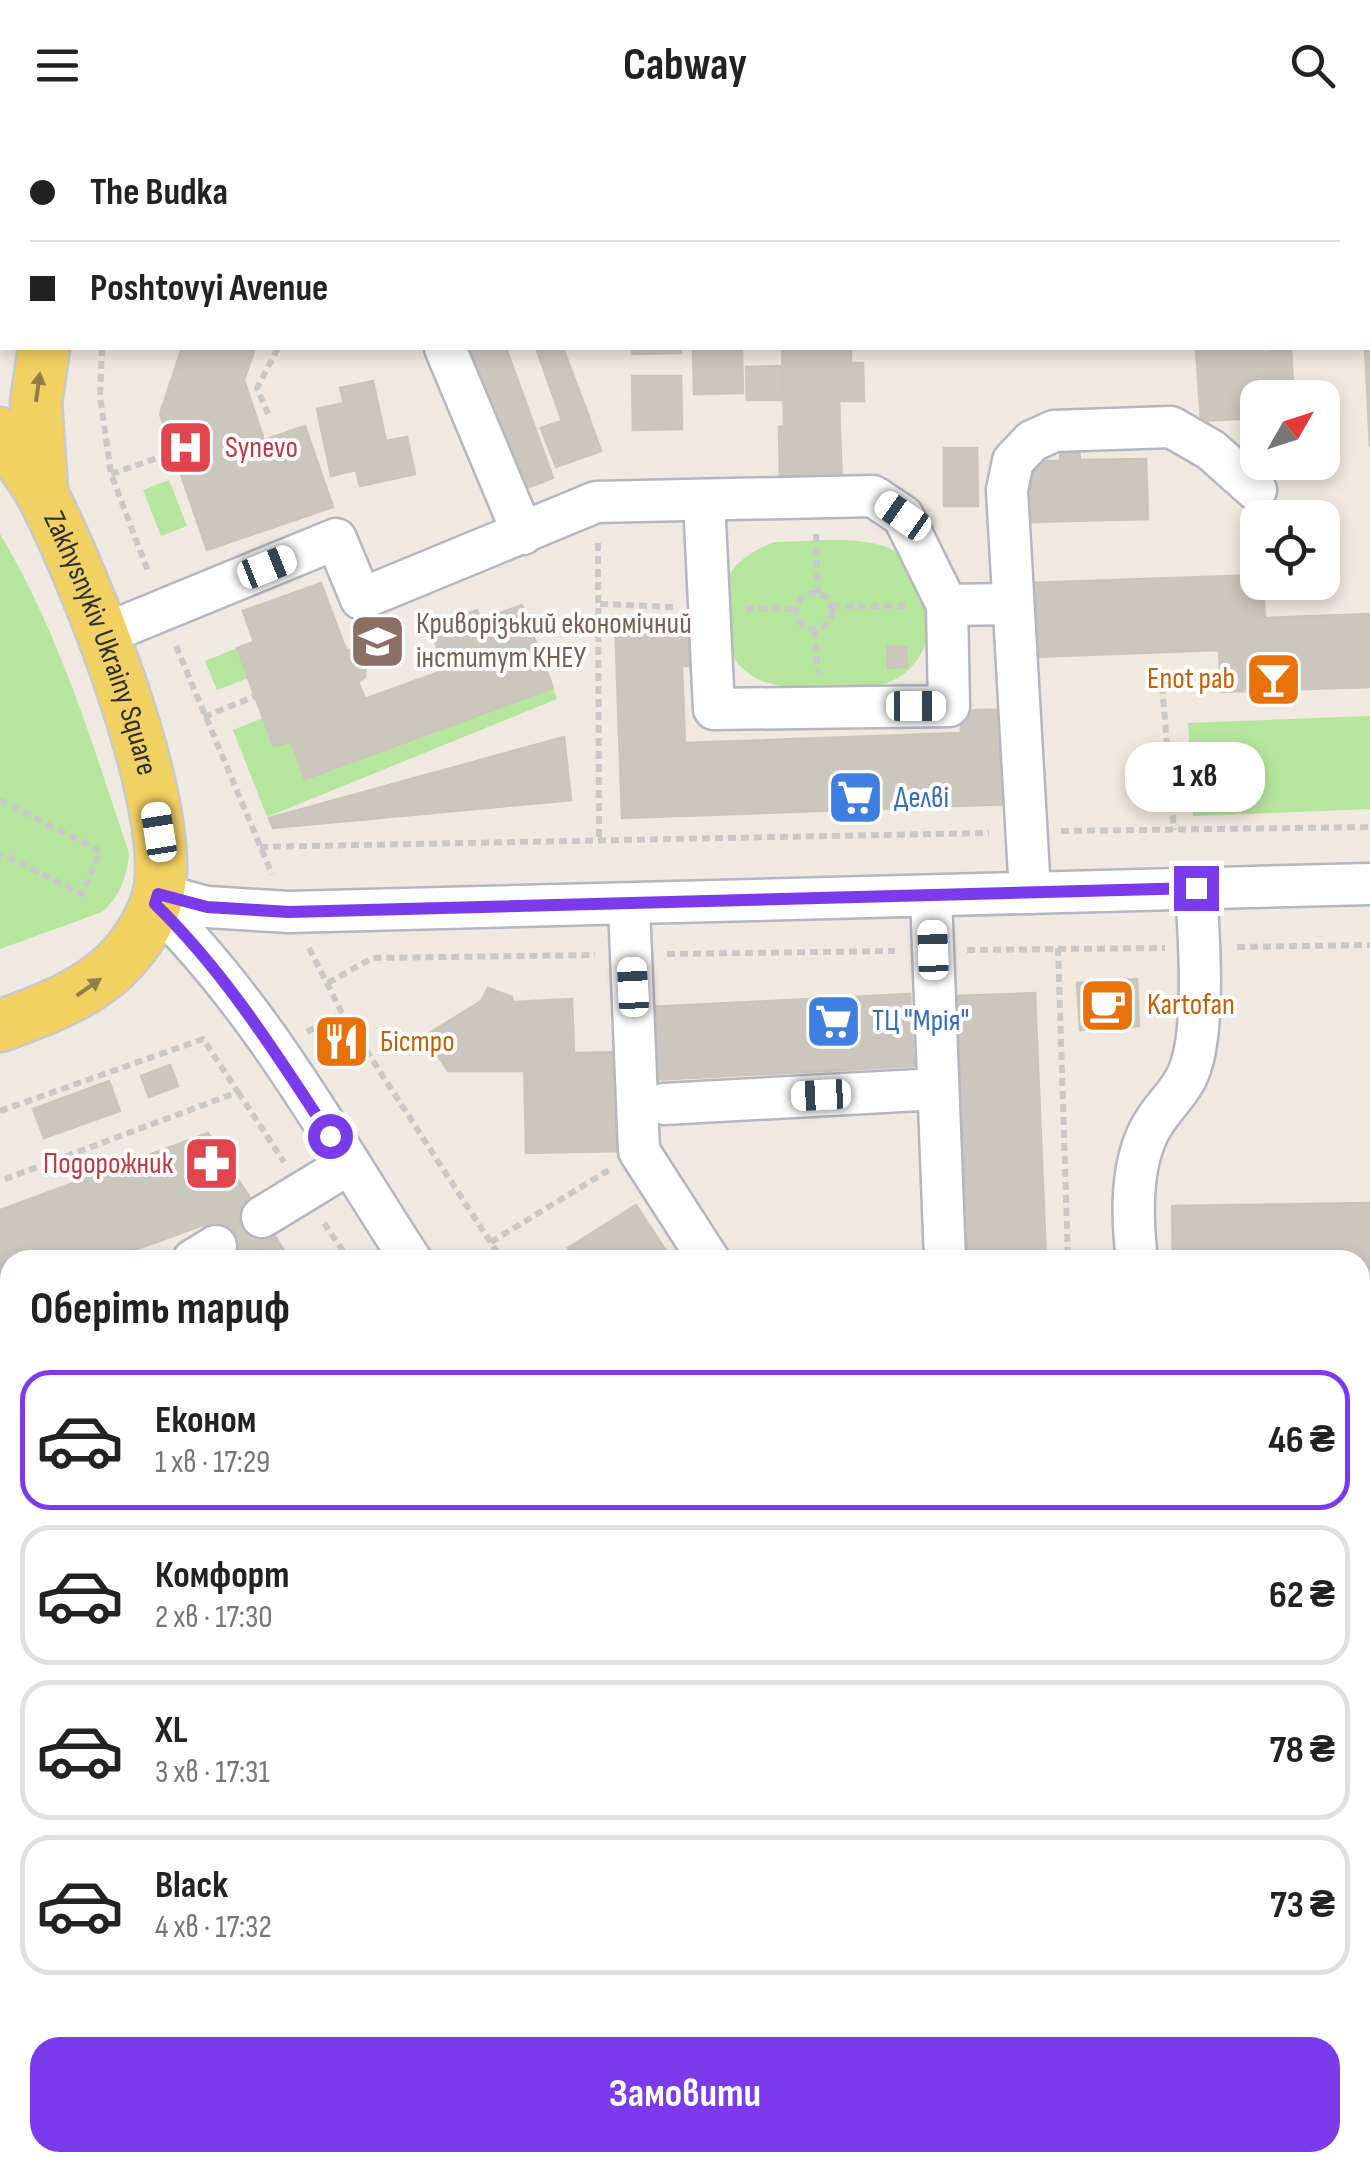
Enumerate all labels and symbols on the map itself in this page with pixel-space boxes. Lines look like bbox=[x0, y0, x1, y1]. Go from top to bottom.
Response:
one-way arrow bbox=[31, 371, 47, 402]
north arrow bbox=[1240, 380, 1340, 480]
hospital icon: Synevo bbox=[156, 418, 216, 478]
place label: Synevo bbox=[225, 430, 298, 466]
car bbox=[870, 487, 936, 545]
street label: Zakhysnykiv Ukrainy Square bbox=[35, 506, 165, 779]
car bbox=[234, 542, 300, 592]
place label: Криворізький економічний інститут КНЕУ bbox=[416, 606, 692, 676]
school or university icon: Криворізький економічний інститут КНЕУ bbox=[347, 611, 407, 671]
bar icon: Enot pab bbox=[1244, 649, 1304, 709]
place label: Enot pab bbox=[1147, 661, 1235, 697]
car bbox=[886, 691, 946, 721]
callout: 1 хв bbox=[1126, 743, 1266, 813]
supermarket icon: Делві bbox=[825, 768, 885, 828]
place label: Делві bbox=[894, 780, 949, 816]
car bbox=[139, 800, 179, 864]
route end bbox=[1174, 866, 1219, 911]
car bbox=[917, 919, 949, 981]
car bbox=[616, 956, 650, 1018]
cafe icon: Kartofan bbox=[1078, 975, 1138, 1035]
one-way arrow bbox=[76, 978, 102, 997]
place label: Kartofan bbox=[1147, 987, 1235, 1023]
supermarket icon: ТЦ "Мрія" bbox=[803, 991, 863, 1051]
place label: ТЦ "Мрія" bbox=[872, 1003, 969, 1039]
restaurant icon: Бістро bbox=[311, 1012, 371, 1072]
place label: Бістро bbox=[380, 1024, 455, 1060]
car bbox=[790, 1078, 852, 1112]
route start bbox=[308, 1114, 353, 1159]
pharmacy icon: Подорожник bbox=[182, 1134, 242, 1194]
place label: Подорожник bbox=[43, 1146, 174, 1182]

